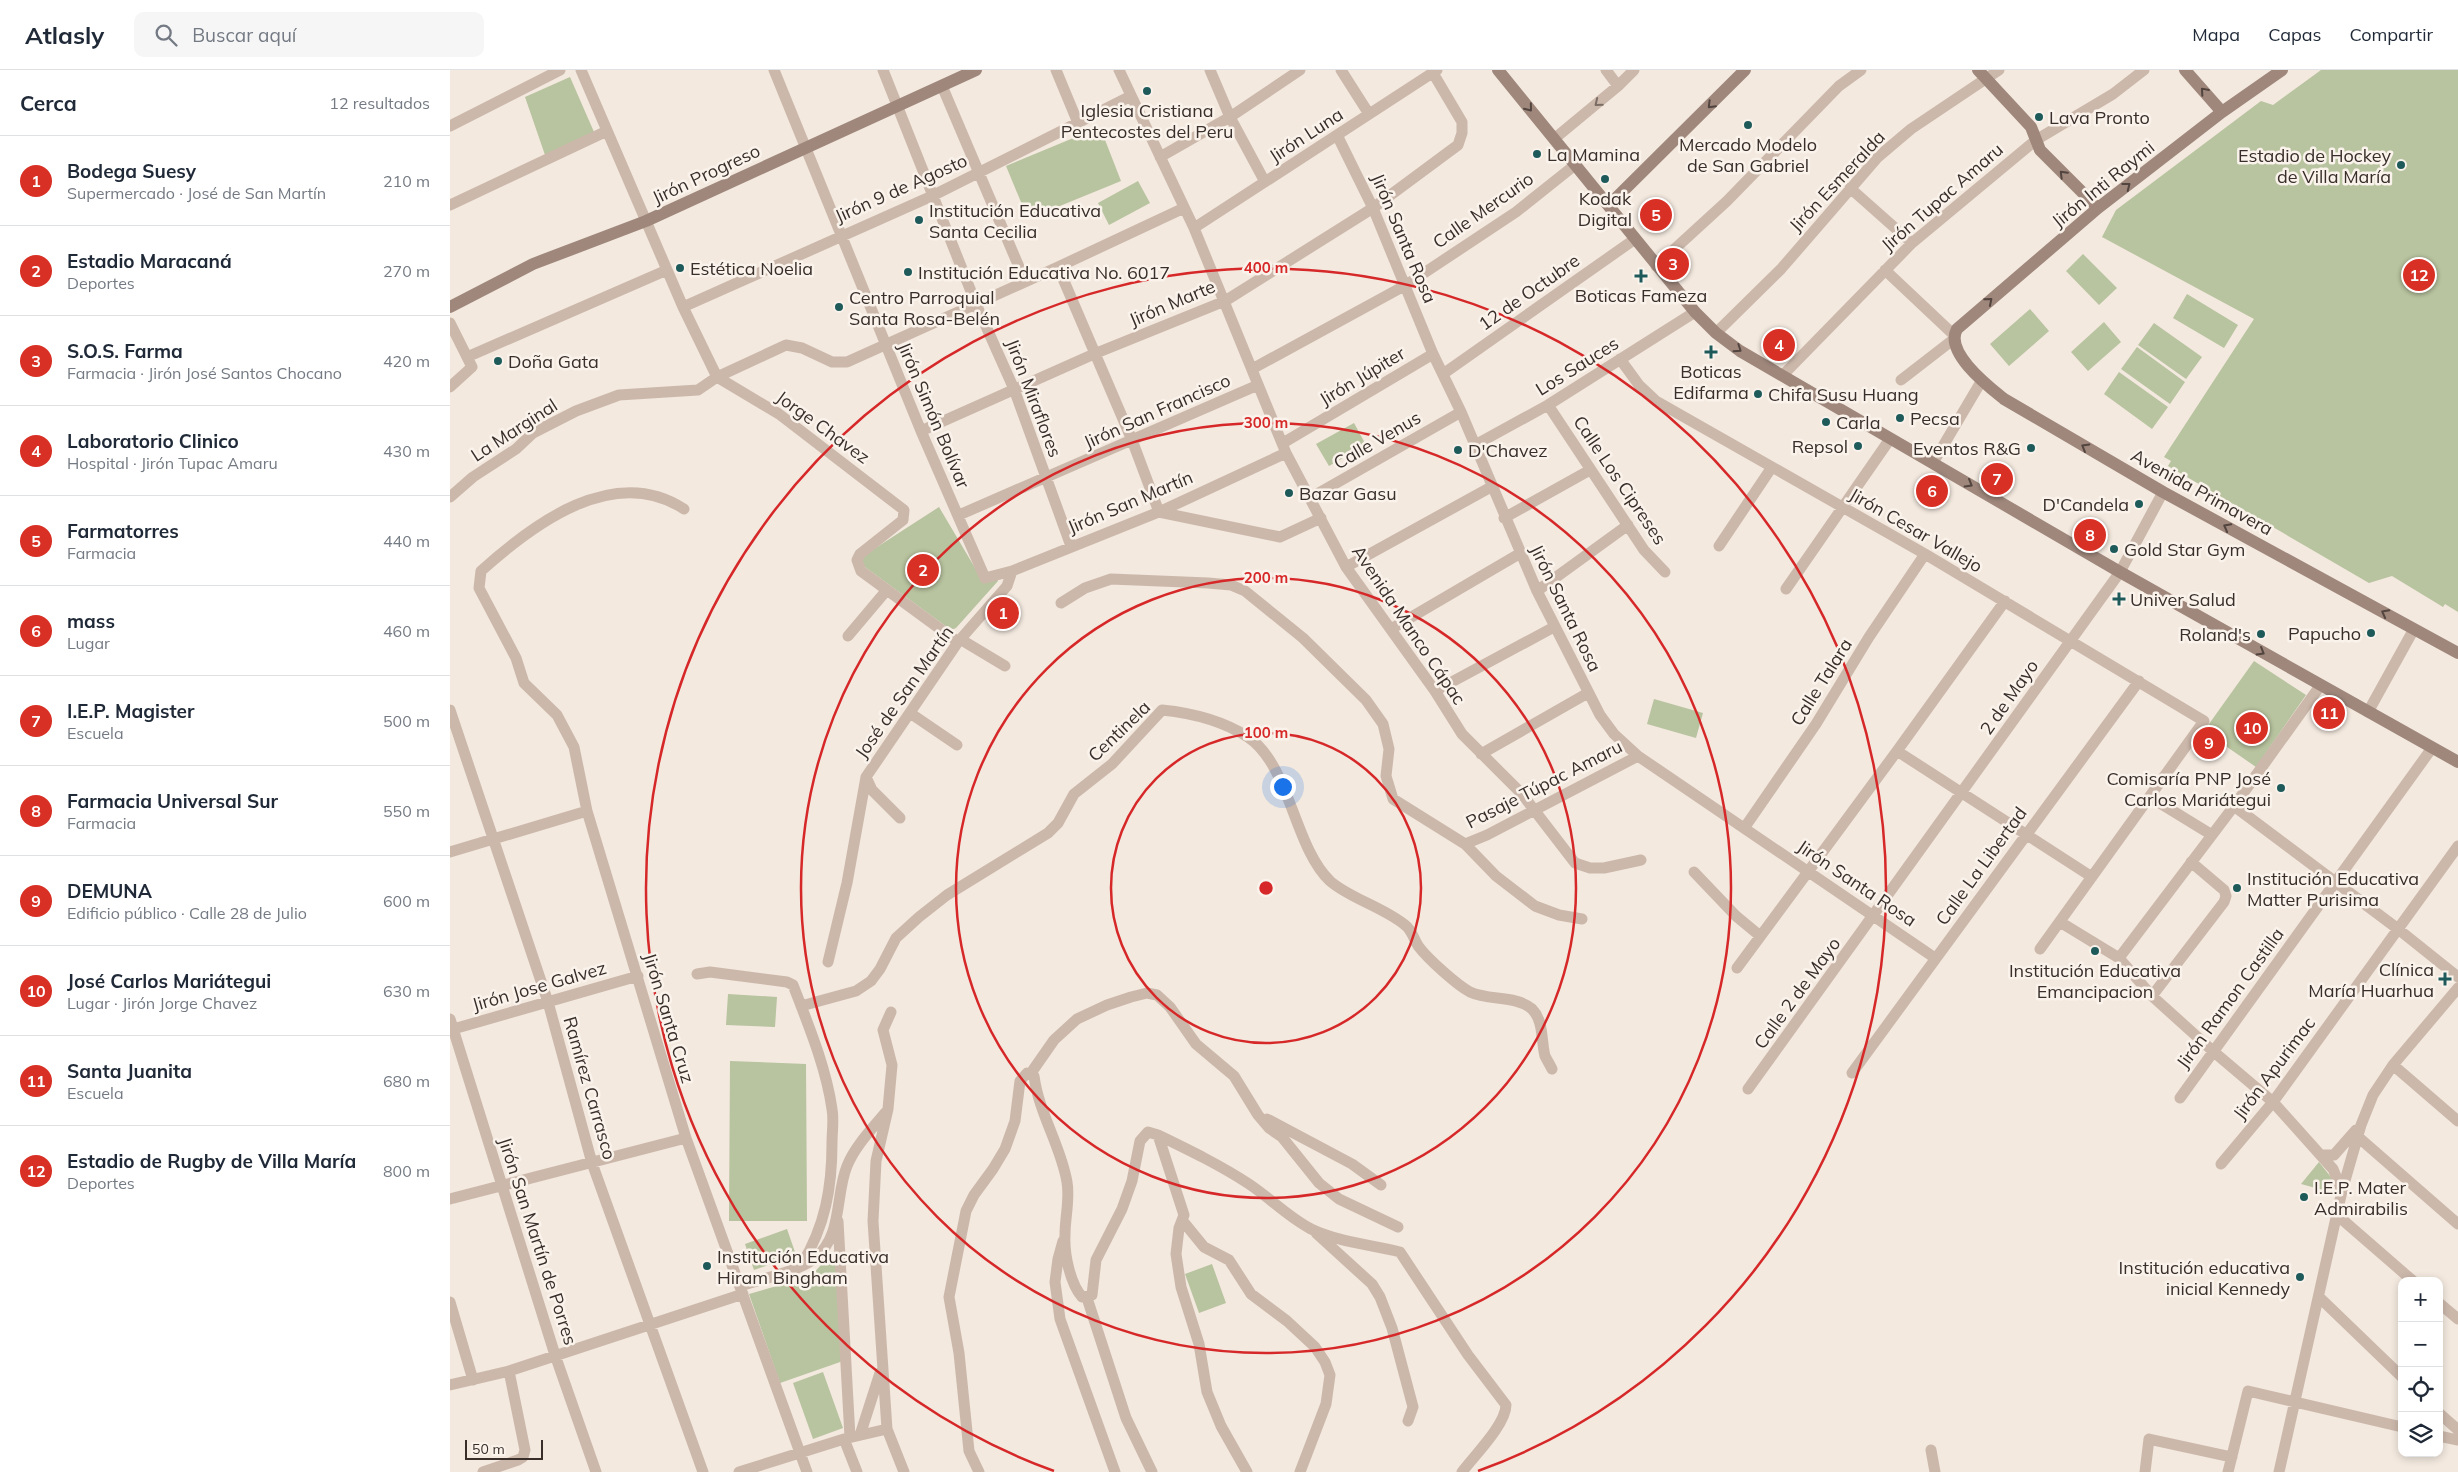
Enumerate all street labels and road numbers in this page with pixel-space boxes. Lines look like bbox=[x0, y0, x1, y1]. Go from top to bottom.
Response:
street label: Jirón Luna bbox=[1265, 103, 1347, 167]
street label: Jirón Esmeralda bbox=[1784, 126, 1890, 236]
street label: Jirón Inti Raymi bbox=[2047, 136, 2159, 232]
street label: Jirón Tupac Amaru bbox=[1876, 138, 2008, 256]
street label: Jirón Progreso bbox=[648, 139, 764, 209]
street label: Jirón 9 de Agosto bbox=[831, 149, 971, 227]
street label: Calle Mercurio bbox=[1428, 167, 1538, 253]
street label: Jirón Santa Rosa bbox=[1366, 170, 1442, 306]
street label: 12 de Octubre bbox=[1474, 249, 1584, 335]
street label: Jirón Marte bbox=[1125, 275, 1219, 331]
street label: Los Sauces bbox=[1531, 331, 1623, 401]
street label: Jirón Miraflores bbox=[1001, 336, 1067, 460]
street label: Jirón Simón Bolívar bbox=[893, 338, 975, 492]
street label: Jirón Júpiter bbox=[1315, 341, 1409, 411]
street label: Jirón San Francisco bbox=[1080, 368, 1234, 454]
street label: Jorge Chavez bbox=[772, 385, 874, 469]
street label: La Marginal bbox=[466, 393, 562, 467]
street label: Calle Venus bbox=[1329, 406, 1425, 474]
street label: Calle Los Cipreses bbox=[1568, 411, 1672, 549]
street label: Avenida Primavera bbox=[2127, 444, 2277, 540]
street label: Jirón San Martín bbox=[1064, 465, 1196, 539]
street label: Jirón Cesar Vallejo bbox=[1845, 483, 1987, 577]
street label: Avenida Manco Cápac bbox=[1347, 541, 1471, 709]
street label: Jirón Santa Rosa bbox=[1525, 541, 1607, 675]
street label: José de San Martín bbox=[850, 621, 958, 763]
street label: Calle Talara bbox=[1785, 634, 1857, 730]
street label: 2 de Mayo bbox=[1975, 655, 2043, 739]
street label: Centinela bbox=[1083, 696, 1155, 766]
street label: Pasaje Túpac Amaru bbox=[1462, 735, 1626, 833]
street label: Calle La Libertad bbox=[1930, 802, 2032, 930]
street label: Jirón Santa Rosa bbox=[1793, 835, 1921, 931]
street label: Jirón Ramon Castilla bbox=[2171, 923, 2289, 1073]
street label: Calle 2 de Mayo bbox=[1749, 933, 1845, 1053]
street label: Jirón Santa Cruz bbox=[638, 950, 700, 1086]
street label: Jirón Jose Galvez bbox=[469, 956, 609, 1016]
street label: Jirón Apurimac bbox=[2228, 1012, 2320, 1124]
street label: Ramírez Carrasco bbox=[559, 1014, 621, 1162]
street label: Jirón San Martín de Porres bbox=[494, 1134, 582, 1348]

